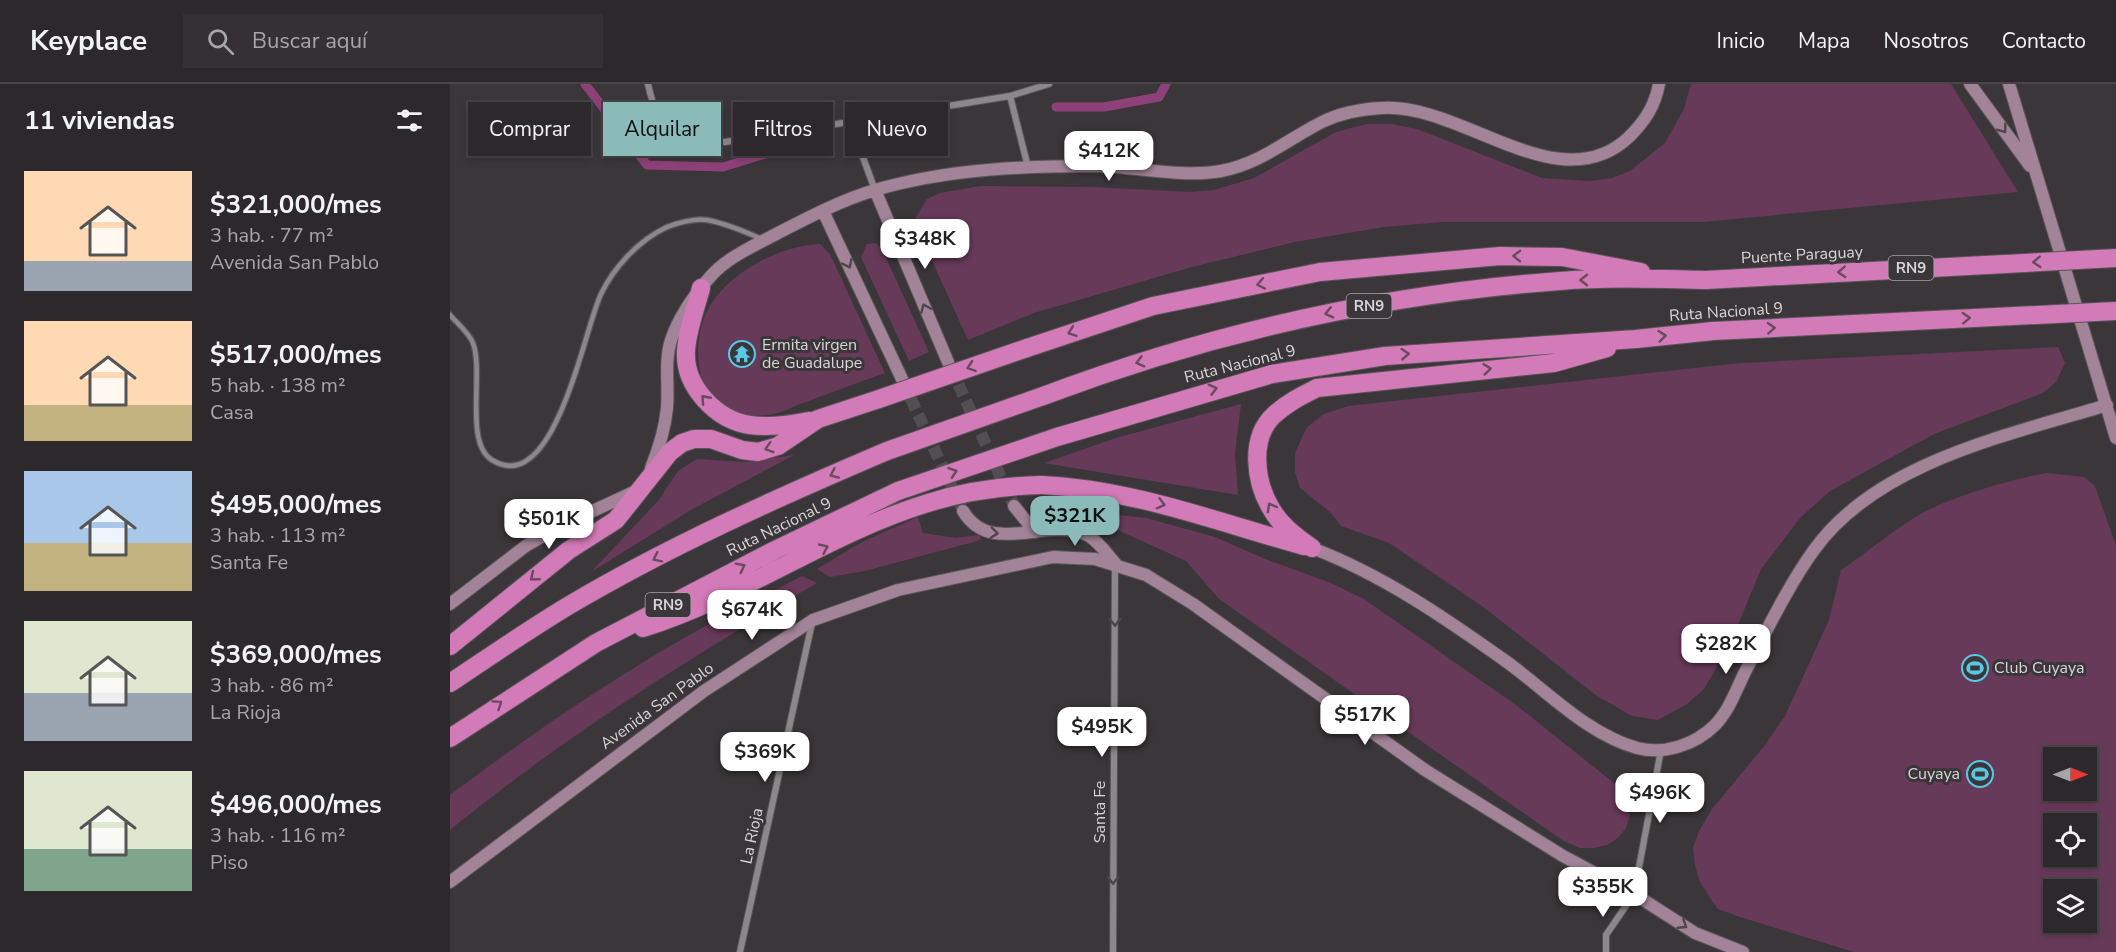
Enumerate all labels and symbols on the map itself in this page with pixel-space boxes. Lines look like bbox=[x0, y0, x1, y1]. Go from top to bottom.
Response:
one-way arrow bbox=[1996, 122, 2007, 133]
pin: $412K bbox=[1067, 131, 1151, 182]
pin: $348K bbox=[883, 219, 967, 270]
street label: Puente Paraguay bbox=[1740, 241, 1864, 269]
one-way arrow bbox=[1513, 250, 1522, 262]
road number: RN9 bbox=[1888, 256, 1934, 280]
one-way arrow bbox=[2032, 256, 2041, 269]
one-way arrow bbox=[840, 257, 852, 268]
one-way arrow bbox=[1837, 265, 1846, 278]
one-way arrow bbox=[1580, 274, 1589, 287]
one-way arrow bbox=[1256, 277, 1266, 290]
road number: RN9 bbox=[1346, 294, 1392, 318]
street label: Ruta Nacional 9 bbox=[1668, 297, 1784, 327]
one-way arrow bbox=[920, 303, 932, 314]
one-way arrow bbox=[1324, 306, 1334, 319]
one-way arrow bbox=[1961, 312, 1970, 325]
one-way arrow bbox=[1767, 322, 1776, 335]
one-way arrow bbox=[1067, 324, 1078, 337]
one-way arrow bbox=[1658, 331, 1667, 343]
place label: Ermita virgen de Guadalupe bbox=[762, 334, 862, 374]
temple icon: Ermita virgen de Guadalupe bbox=[727, 339, 757, 369]
street label: Ruta Nacional 9 bbox=[1182, 340, 1298, 388]
one-way arrow bbox=[1400, 348, 1409, 361]
one-way arrow bbox=[1135, 355, 1146, 367]
one-way arrow bbox=[966, 360, 977, 373]
one-way arrow bbox=[1482, 364, 1491, 376]
one-way arrow bbox=[1208, 384, 1218, 397]
one-way arrow bbox=[701, 395, 712, 406]
one-way arrow bbox=[764, 441, 775, 453]
one-way arrow bbox=[829, 467, 840, 479]
one-way arrow bbox=[947, 467, 958, 480]
street label: Ruta Nacional 9 bbox=[723, 492, 835, 562]
pin: $321K bbox=[1033, 496, 1117, 547]
one-way arrow bbox=[1155, 497, 1165, 510]
pin: $501K bbox=[507, 499, 591, 550]
one-way arrow bbox=[1267, 503, 1278, 513]
one-way arrow bbox=[989, 526, 999, 539]
one-way arrow bbox=[817, 544, 828, 556]
one-way arrow bbox=[653, 551, 664, 563]
one-way arrow bbox=[734, 563, 745, 574]
one-way arrow bbox=[530, 570, 541, 581]
pin: $674K bbox=[710, 590, 794, 641]
road number: RN9 bbox=[646, 593, 690, 617]
one-way arrow bbox=[1109, 617, 1121, 626]
pin: $282K bbox=[1684, 624, 1768, 675]
sports icon: Club Cuyaya bbox=[1960, 653, 1990, 683]
street label: Avenida San Pablo bbox=[596, 657, 718, 755]
place label: Club Cuyaya bbox=[1994, 657, 2085, 679]
pin: $517K bbox=[1323, 695, 1407, 746]
one-way arrow bbox=[492, 701, 503, 712]
pin: $495K bbox=[1060, 707, 1144, 758]
pin: $369K bbox=[723, 732, 807, 783]
north arrow bbox=[2043, 747, 2097, 801]
sports icon: Cuyaya bbox=[1965, 759, 1995, 789]
place label: Cuyaya bbox=[1907, 763, 1960, 785]
pin: $496K bbox=[1618, 773, 1702, 824]
street label: Santa Fe bbox=[1089, 781, 1111, 843]
street label: La Rioja bbox=[735, 806, 769, 866]
pin: $355K bbox=[1561, 867, 1645, 918]
one-way arrow bbox=[1107, 875, 1119, 884]
one-way arrow bbox=[1677, 918, 1687, 930]

